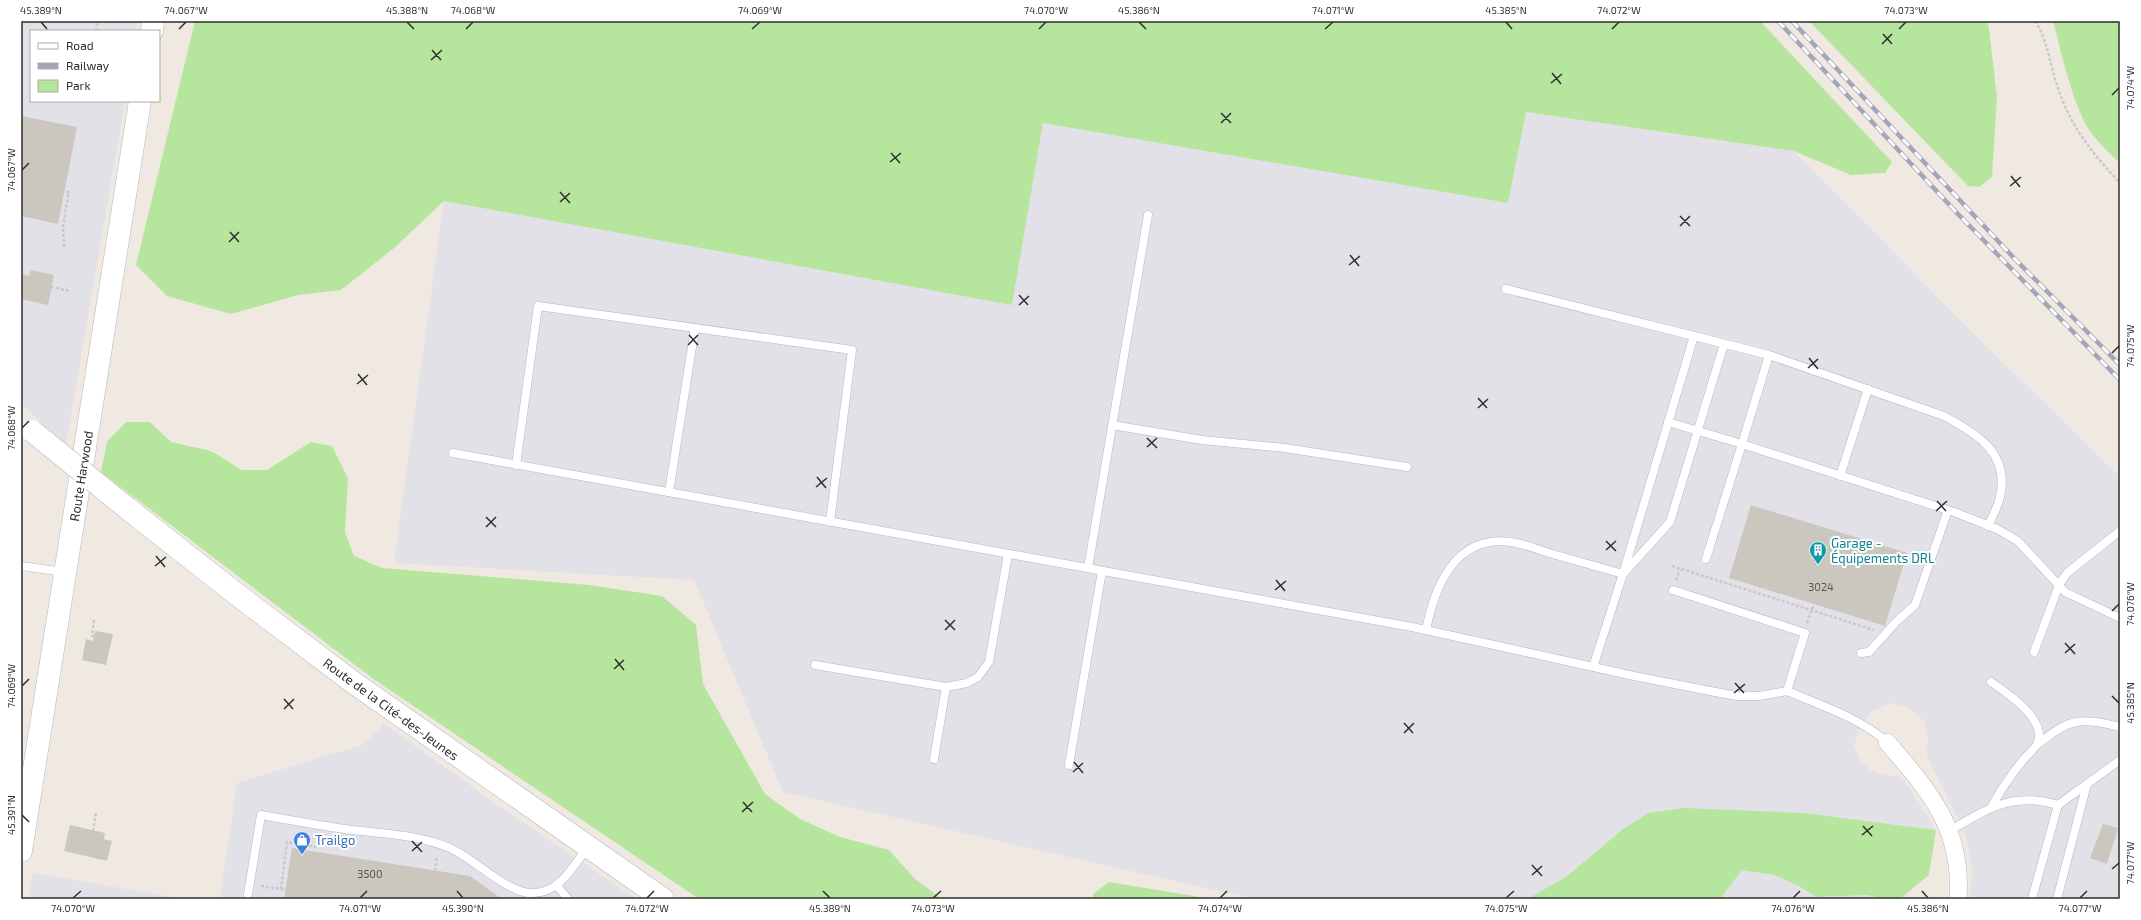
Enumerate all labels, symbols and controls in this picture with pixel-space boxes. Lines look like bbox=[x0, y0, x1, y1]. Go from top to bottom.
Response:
text: 45.389°N bbox=[20, 4, 62, 16]
text: 74.067°W bbox=[164, 4, 208, 16]
text: 45.388°N bbox=[386, 4, 428, 16]
text: 74.068°W bbox=[451, 4, 496, 16]
text: 74.069°W bbox=[738, 4, 783, 16]
text: 74.070°W bbox=[1024, 4, 1068, 16]
text: 45.386°N bbox=[1118, 4, 1160, 16]
text: 74.071°W bbox=[1312, 4, 1354, 16]
text: 45.385°N bbox=[1485, 4, 1527, 16]
text: 74.072°W bbox=[1597, 4, 1641, 16]
text: 74.073°W bbox=[1884, 4, 1928, 16]
legend bbox=[30, 30, 160, 102]
text: Road bbox=[66, 38, 94, 52]
text: Railway bbox=[66, 58, 110, 72]
text: 74.074°W bbox=[2124, 66, 2136, 110]
text: Park bbox=[66, 78, 91, 92]
text: 74.067°W bbox=[5, 148, 17, 192]
text: 74.075°W bbox=[2124, 324, 2136, 368]
text: 74.068°W bbox=[5, 405, 17, 450]
street label: Route Harwood bbox=[66, 430, 96, 522]
place label: Garage - Équipements DRL bbox=[1831, 535, 1935, 566]
building icon: Garage - Équipements DRL bbox=[1808, 540, 1828, 565]
house number: 3024 bbox=[1808, 580, 1834, 593]
text: 74.076°W bbox=[2124, 582, 2136, 626]
street label: Route de la Cité-des-Jeunes bbox=[320, 654, 462, 764]
text: 74.069°W bbox=[5, 663, 17, 708]
text: 45.385°N bbox=[2124, 682, 2136, 724]
text: 45.391°N bbox=[5, 795, 17, 835]
shop icon: Trailgo bbox=[292, 830, 312, 855]
place label: Trailgo bbox=[315, 832, 355, 848]
text: 74.077°W bbox=[2124, 841, 2136, 884]
house number: 3500 bbox=[357, 867, 383, 880]
text: 74.070°W bbox=[51, 902, 95, 914]
text: 74.071°W bbox=[339, 902, 381, 914]
text: 45.390°N bbox=[442, 902, 484, 914]
text: 74.072°W bbox=[625, 902, 669, 914]
text: 45.389°N bbox=[809, 902, 851, 914]
text: 74.073°W bbox=[911, 902, 955, 914]
text: 74.074°W bbox=[1198, 902, 1242, 914]
text: 74.075°W bbox=[1484, 902, 1528, 914]
text: 74.076°W bbox=[1771, 902, 1815, 914]
text: 45.386°N bbox=[1907, 902, 1949, 914]
text: 74.077°W bbox=[2059, 902, 2102, 914]

